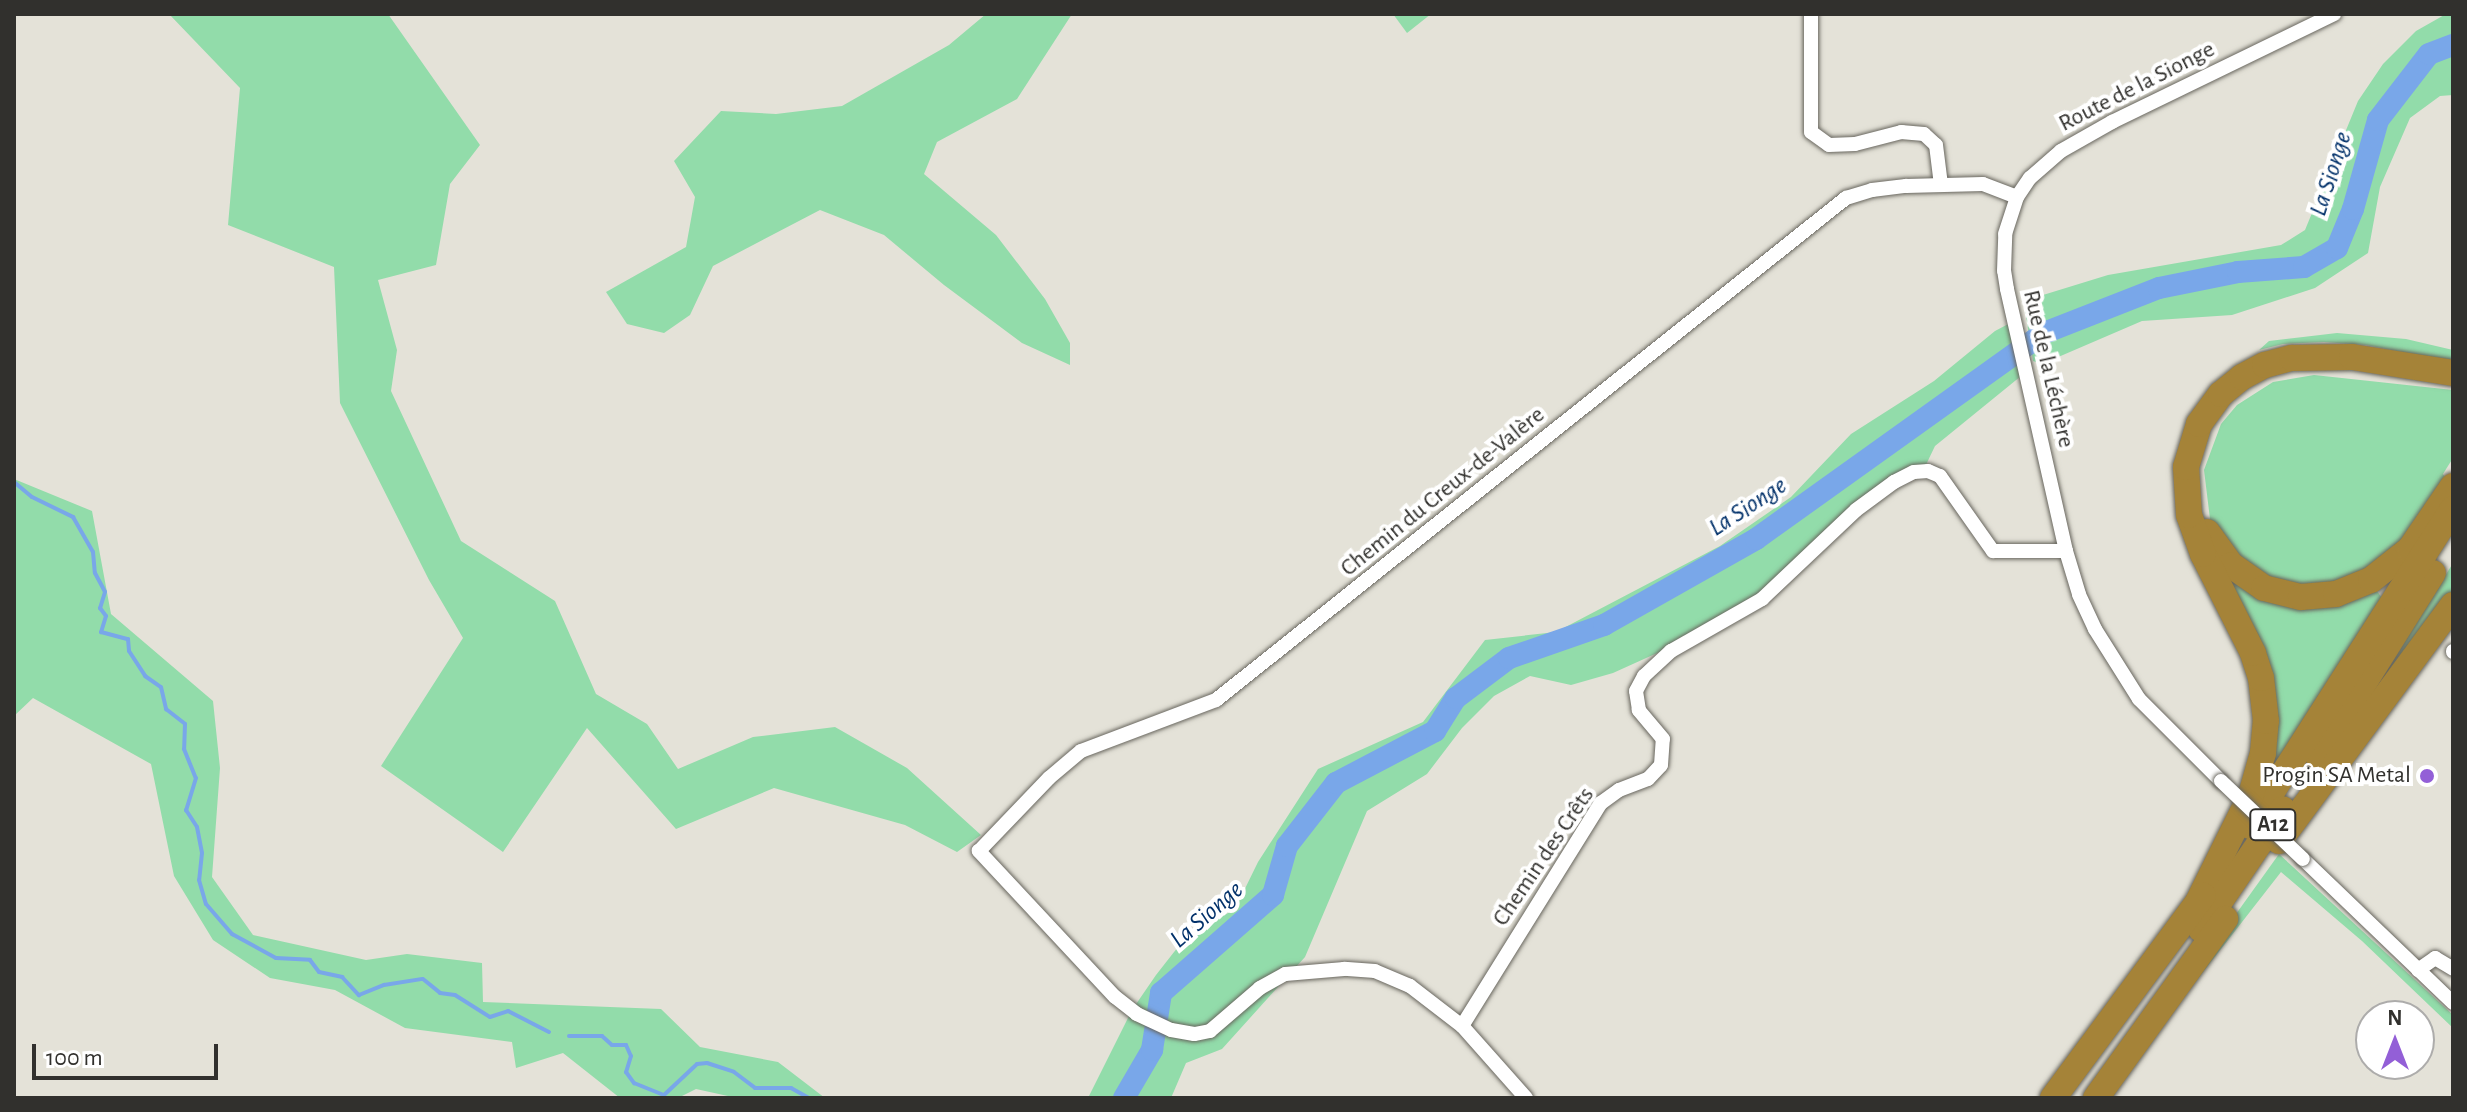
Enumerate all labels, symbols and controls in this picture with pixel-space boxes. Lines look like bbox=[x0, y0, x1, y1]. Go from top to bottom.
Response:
street label: Route de la Sionge bbox=[2054, 35, 2220, 139]
water label: La Sionge bbox=[2303, 128, 2359, 220]
street label: Rue de la Léchère bbox=[2016, 287, 2080, 451]
street label: Chemin du Creux-de-Valère bbox=[1335, 401, 1551, 583]
water label: La Sionge bbox=[1703, 470, 1793, 544]
place label: Progin SA Metal bbox=[2262, 762, 2411, 790]
marker: Progin SA Metal bbox=[2418, 767, 2436, 785]
street label: Chemin des Crêts bbox=[1487, 782, 1601, 932]
road number: A12 bbox=[2249, 807, 2297, 843]
water label: La Sionge bbox=[1164, 875, 1250, 955]
north arrow bbox=[2355, 1000, 2435, 1080]
text: N bbox=[2387, 1007, 2403, 1029]
scale bar bbox=[36, 1028, 222, 1078]
text: 100 m bbox=[46, 1046, 103, 1070]

